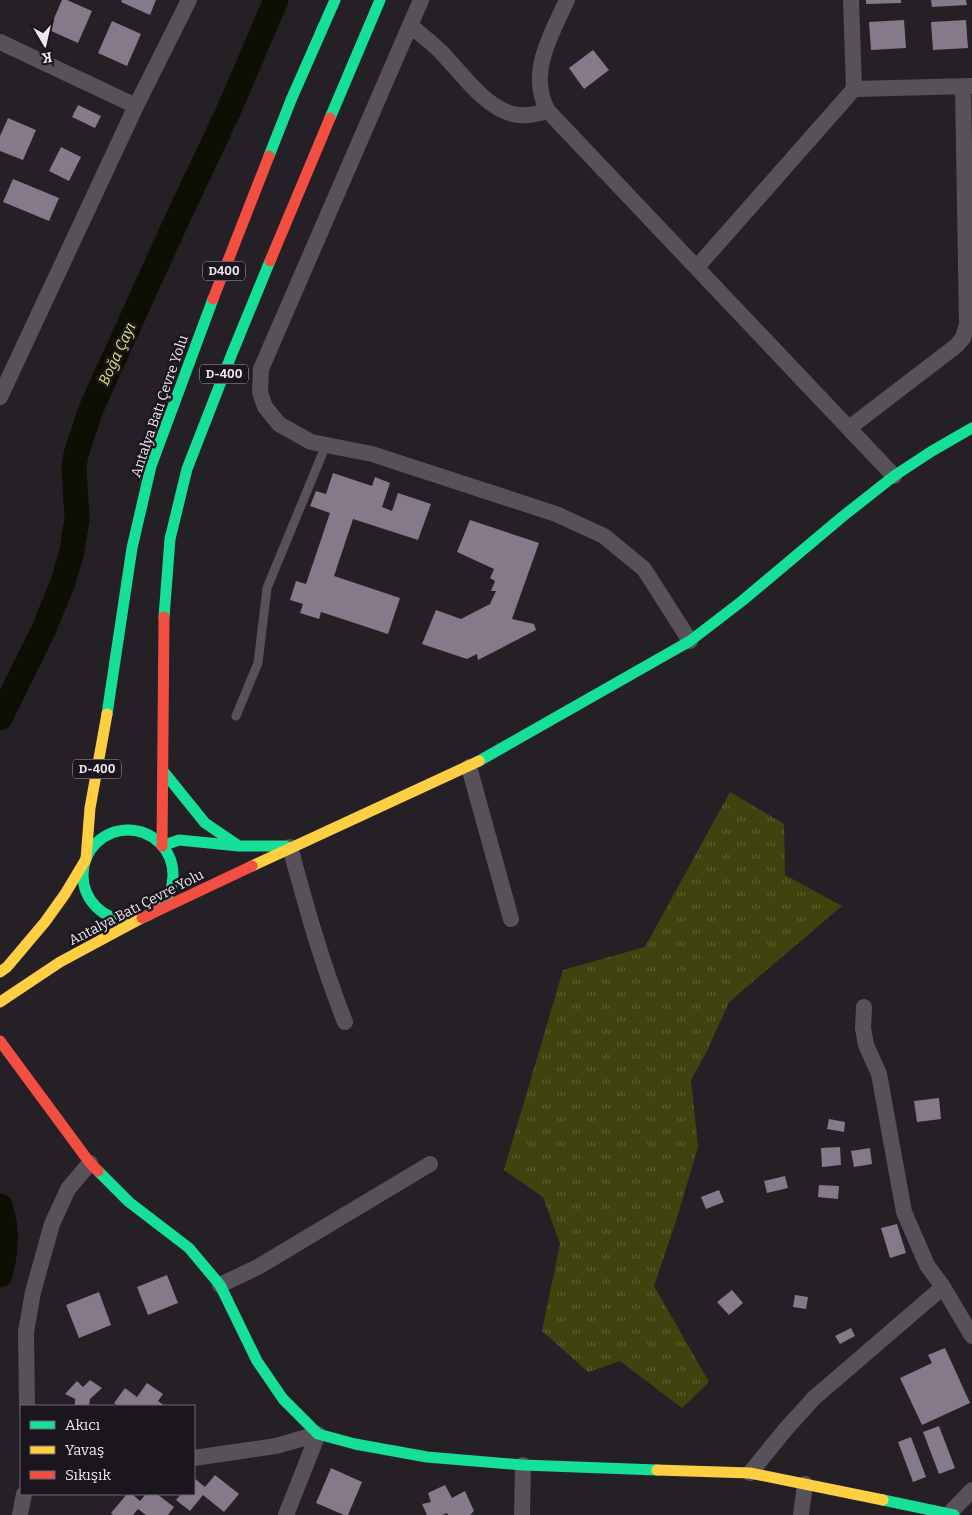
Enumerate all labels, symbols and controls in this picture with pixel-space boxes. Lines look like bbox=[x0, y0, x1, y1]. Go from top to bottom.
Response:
north arrow bbox=[20, 20, 70, 70]
text: K bbox=[41, 48, 53, 67]
road number: D400 bbox=[203, 262, 245, 280]
water label: Boğa Çayı bbox=[95, 320, 139, 388]
street label: Antalya Batı Çevre Yolu bbox=[127, 333, 192, 479]
road number: D-400 bbox=[200, 364, 248, 384]
road number: D-400 bbox=[73, 760, 121, 779]
street label: Antalya Batı Çevre Yolu bbox=[66, 866, 207, 949]
legend bbox=[20, 1405, 195, 1495]
text: Akıcı bbox=[65, 1416, 101, 1434]
text: Yavaş bbox=[65, 1441, 104, 1459]
text: Sıkışık bbox=[65, 1466, 112, 1484]

